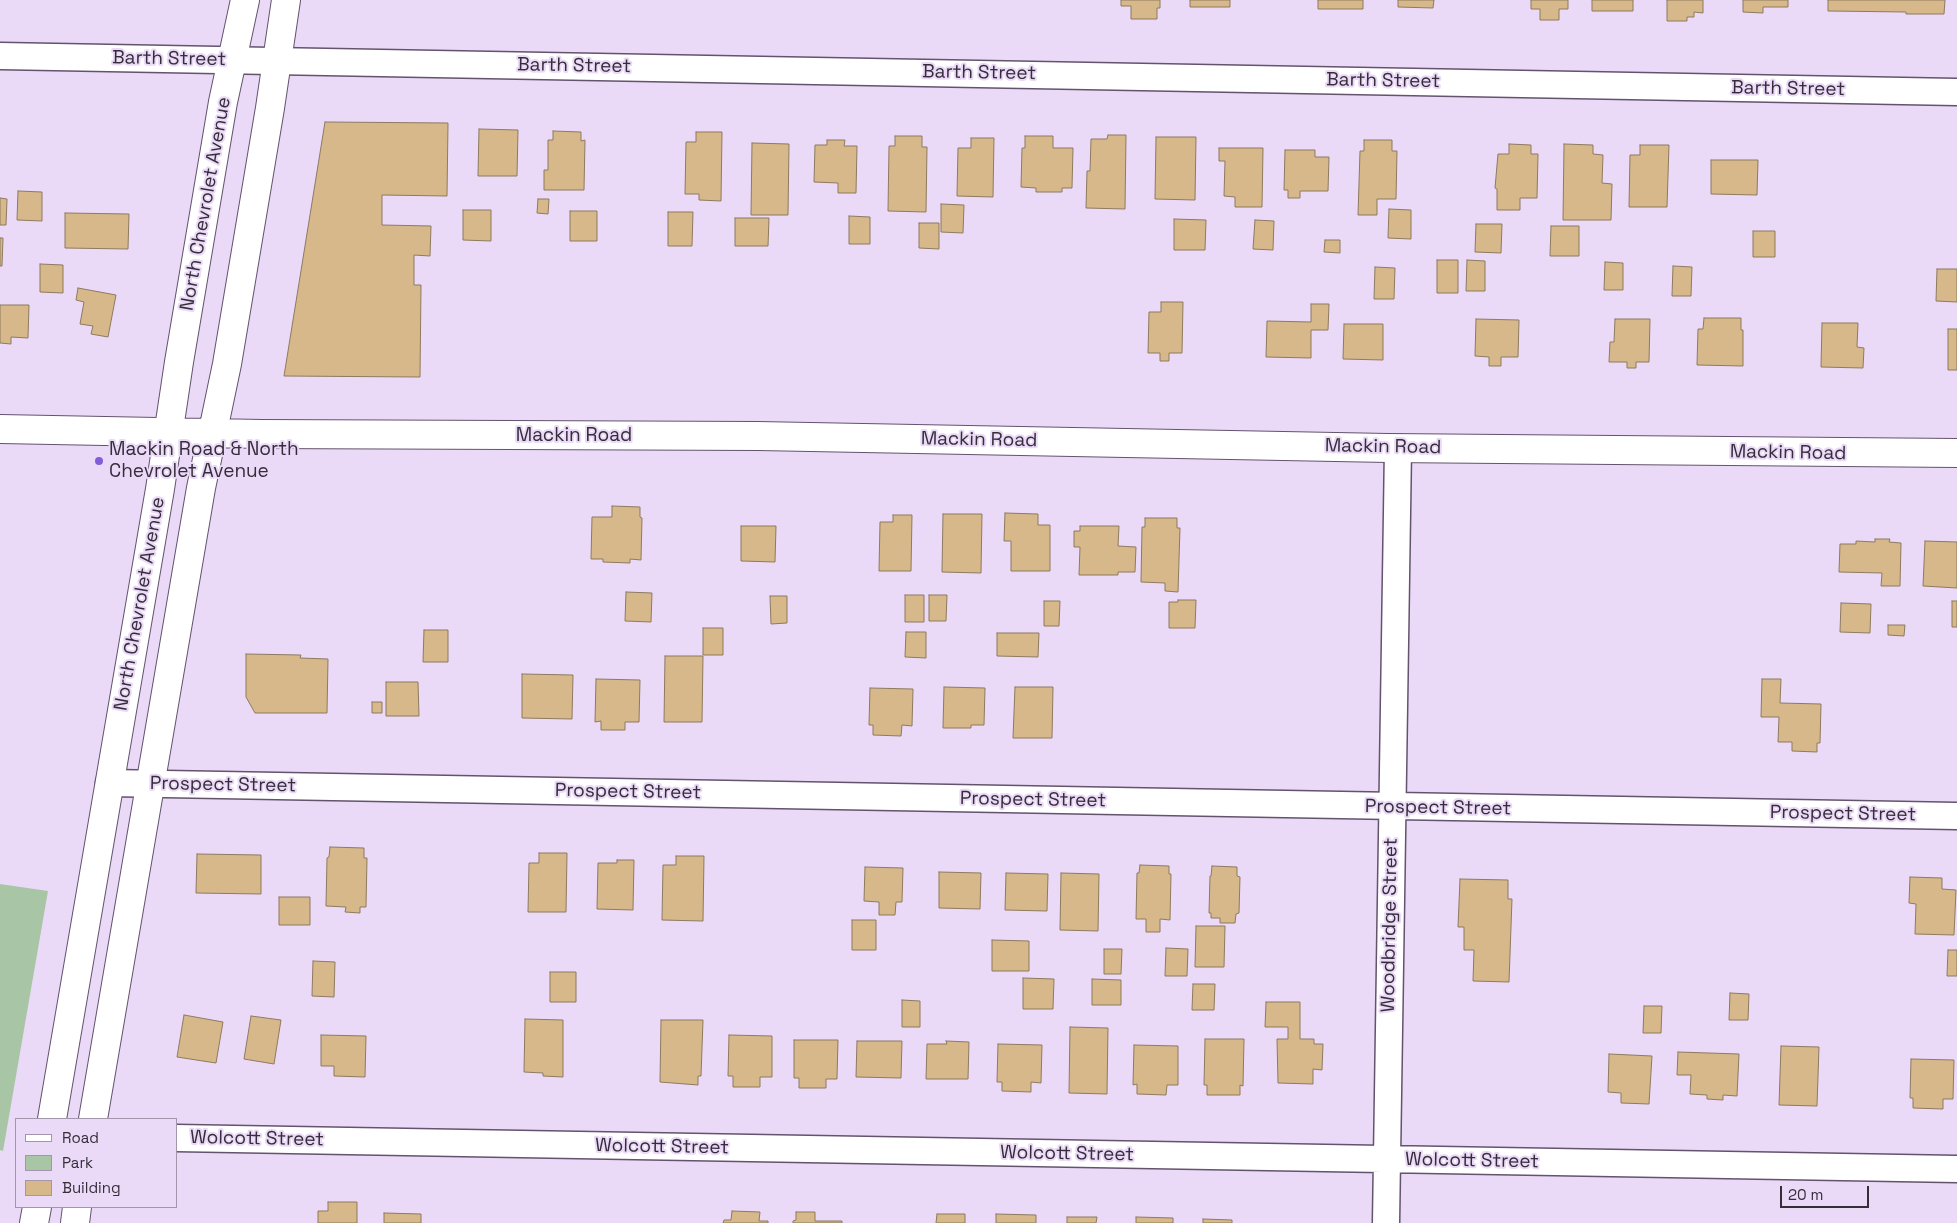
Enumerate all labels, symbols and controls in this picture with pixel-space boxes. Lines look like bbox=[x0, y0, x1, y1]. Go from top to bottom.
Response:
street label: Barth Street bbox=[112, 47, 226, 71]
street label: Barth Street bbox=[517, 54, 631, 78]
street label: Barth Street bbox=[922, 61, 1036, 85]
street label: Barth Street bbox=[1326, 69, 1440, 93]
street label: Barth Street bbox=[1731, 77, 1845, 101]
street label: North Chevrolet Avenue bbox=[176, 95, 236, 313]
street label: Mackin Road bbox=[516, 425, 632, 447]
street label: Mackin Road bbox=[921, 428, 1037, 452]
street label: Mackin Road bbox=[1325, 435, 1441, 459]
place label: Mackin Road & North Chevrolet Avenue bbox=[109, 439, 299, 483]
street label: Mackin Road bbox=[1730, 441, 1846, 465]
marker: Mackin Road & North Chevrolet Avenue bbox=[93, 455, 105, 467]
street label: North Chevrolet Avenue bbox=[110, 495, 170, 713]
street label: Prospect Street bbox=[150, 772, 296, 798]
street label: Prospect Street bbox=[555, 779, 701, 805]
street label: Prospect Street bbox=[960, 787, 1106, 813]
street label: Prospect Street bbox=[1365, 795, 1511, 821]
street label: Prospect Street bbox=[1770, 801, 1916, 827]
street label: Woodbridge Street bbox=[1377, 837, 1403, 1013]
legend bbox=[15, 1118, 178, 1208]
street label: Wolcott Street bbox=[190, 1126, 324, 1152]
text: Road bbox=[62, 1128, 99, 1147]
street label: Wolcott Street bbox=[595, 1134, 729, 1160]
street label: Wolcott Street bbox=[1000, 1141, 1134, 1167]
street label: Wolcott Street bbox=[1405, 1148, 1539, 1174]
text: Park bbox=[62, 1153, 93, 1172]
scale bar bbox=[1782, 1176, 1871, 1208]
text: Building bbox=[62, 1178, 121, 1197]
text: 20 m bbox=[1788, 1185, 1823, 1204]

